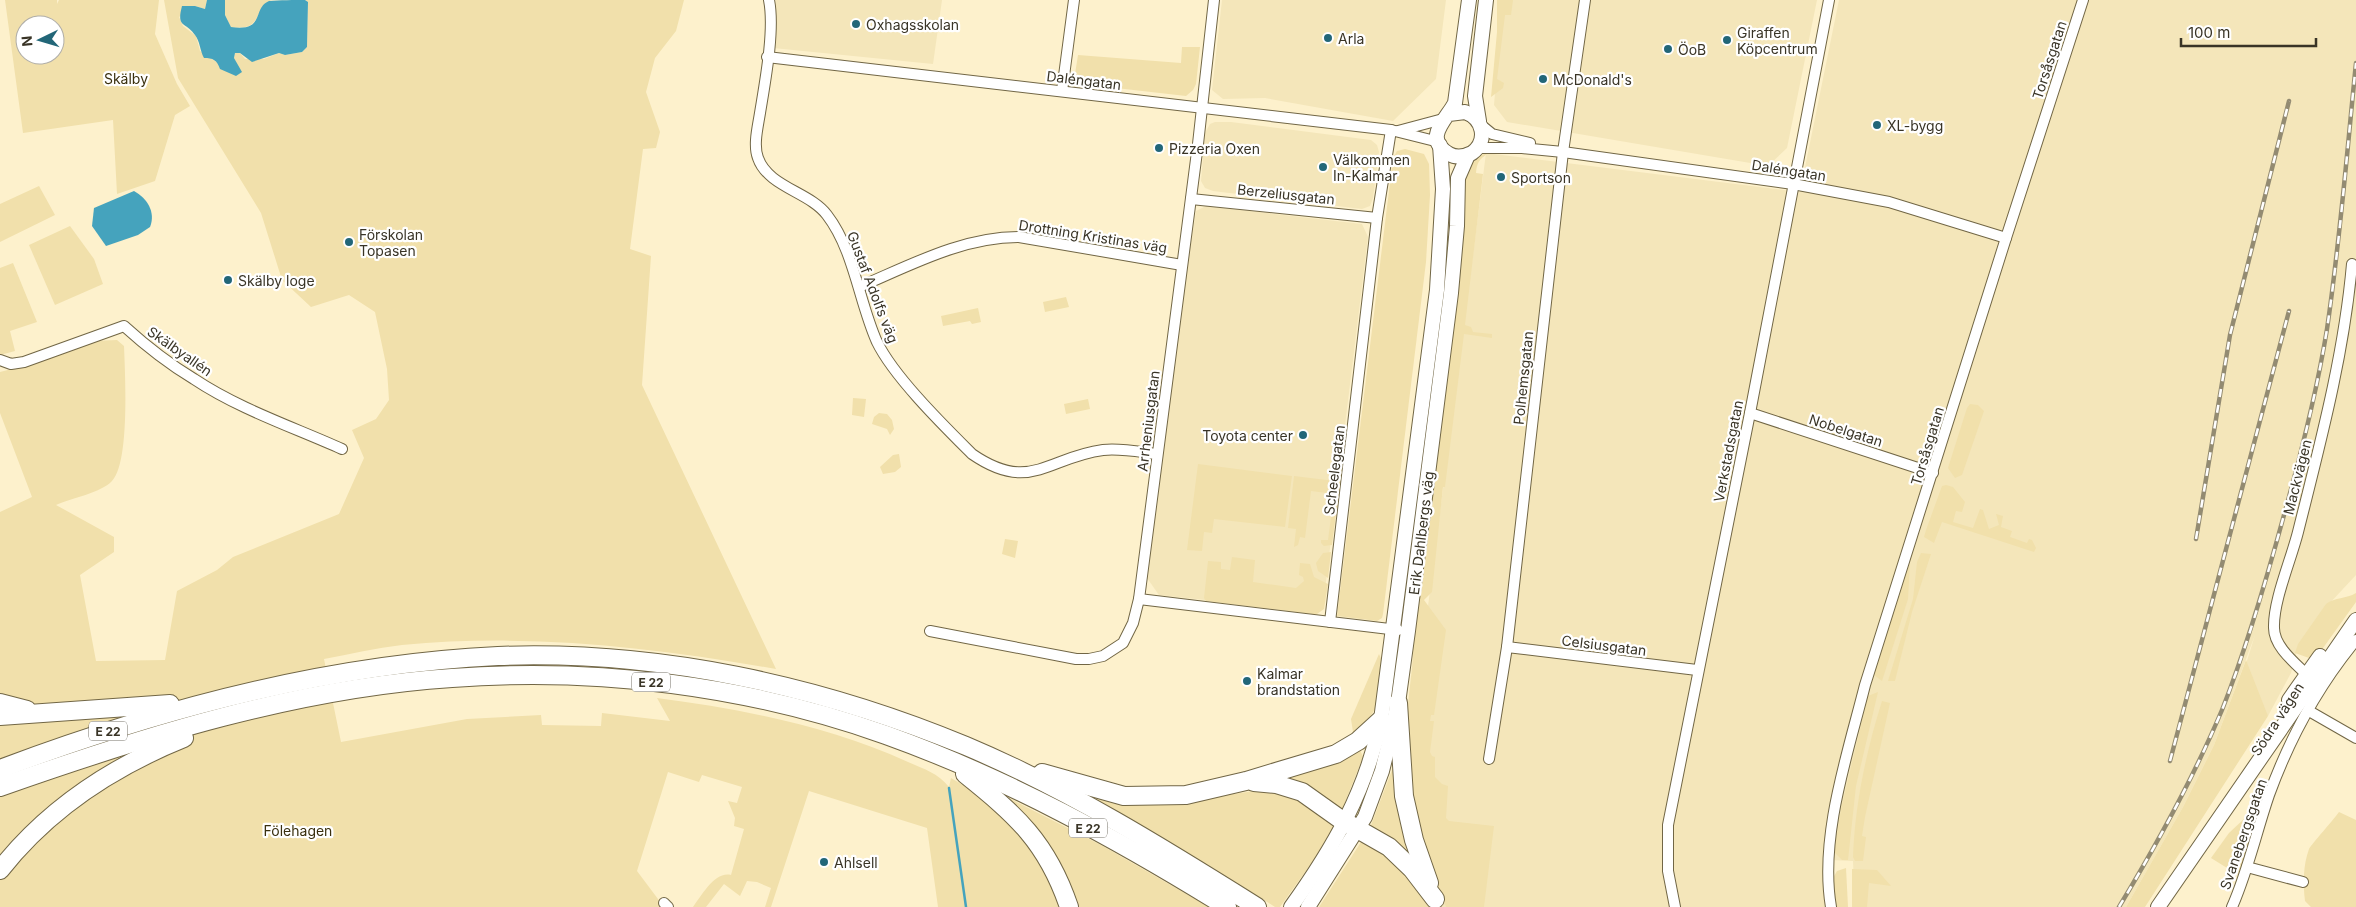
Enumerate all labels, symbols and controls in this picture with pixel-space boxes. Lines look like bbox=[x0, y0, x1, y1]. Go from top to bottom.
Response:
north arrow bbox=[15, 15, 65, 65]
scale bar bbox=[2181, 15, 2316, 47]
place label: Oxhagsskolan bbox=[866, 16, 959, 33]
marker: Oxhagsskolan bbox=[850, 18, 862, 30]
street label: Torsåsgatan bbox=[2028, 19, 2070, 101]
text: 100 m bbox=[2188, 23, 2230, 42]
place label: Giraffen Köpcentrum bbox=[1737, 24, 1818, 57]
place label: Arla bbox=[1338, 30, 1364, 47]
marker: Arla bbox=[1322, 32, 1334, 44]
marker: Giraffen Köpcentrum bbox=[1721, 34, 1733, 46]
text: N bbox=[18, 35, 35, 47]
place label: ÖoB bbox=[1678, 41, 1706, 58]
marker: ÖoB bbox=[1662, 43, 1674, 55]
street label: Daléngatan bbox=[1046, 67, 1122, 93]
park label: Skälby bbox=[104, 70, 148, 87]
place label: McDonald's bbox=[1553, 71, 1632, 88]
marker: McDonald's bbox=[1537, 73, 1549, 85]
place label: XL-bygg bbox=[1887, 117, 1943, 134]
marker: XL-bygg bbox=[1871, 119, 1883, 131]
place label: Pizzeria Oxen bbox=[1169, 140, 1260, 157]
marker: Pizzeria Oxen bbox=[1153, 142, 1165, 154]
place label: Välkommen In-Kalmar bbox=[1333, 151, 1410, 184]
street label: Daléngatan bbox=[1751, 156, 1827, 184]
marker: Välkommen In-Kalmar bbox=[1317, 161, 1329, 173]
place label: Sportson bbox=[1511, 169, 1571, 186]
marker: Sportson bbox=[1495, 171, 1507, 183]
street label: Berzeliusgatan bbox=[1236, 180, 1336, 208]
street label: Drottning Kristinas väg bbox=[1018, 216, 1168, 256]
place label: Förskolan Topasen bbox=[359, 226, 423, 259]
street label: Gustaf Adolfs väg bbox=[844, 229, 902, 345]
marker: Förskolan Topasen bbox=[343, 236, 355, 248]
place label: Skälby loge bbox=[238, 272, 315, 289]
marker: Skälby loge bbox=[222, 274, 234, 286]
street label: Skälbyallén bbox=[144, 323, 216, 379]
street label: Polhemsgatan bbox=[1510, 330, 1536, 426]
street label: Arrheniusgatan bbox=[1133, 370, 1163, 472]
street label: Verkstadsgatan bbox=[1710, 399, 1746, 503]
street label: Torsåsgatan bbox=[1907, 405, 1947, 487]
street label: Nobelgatan bbox=[1807, 410, 1885, 450]
street label: Scheelegatan bbox=[1320, 424, 1348, 516]
place label: Toyota center bbox=[1202, 427, 1293, 444]
marker: Toyota center bbox=[1297, 429, 1309, 441]
street label: Mackvägen bbox=[2279, 438, 2315, 516]
street label: Erik Dahlbergs väg bbox=[1405, 470, 1437, 596]
street label: Celsiusgatan bbox=[1561, 631, 1647, 659]
place label: Kalmar brandstation bbox=[1257, 665, 1340, 698]
road number: E 22 bbox=[632, 672, 670, 692]
marker: Kalmar brandstation bbox=[1241, 675, 1253, 687]
street label: Södra vägen bbox=[2247, 679, 2307, 759]
road number: E 22 bbox=[89, 721, 127, 740]
street label: Svanebergsgatan bbox=[2216, 776, 2270, 892]
road number: E 22 bbox=[1069, 818, 1107, 838]
park label: Fölehagen bbox=[264, 822, 332, 839]
place label: Ahlsell bbox=[834, 854, 878, 871]
marker: Ahlsell bbox=[818, 856, 830, 868]

